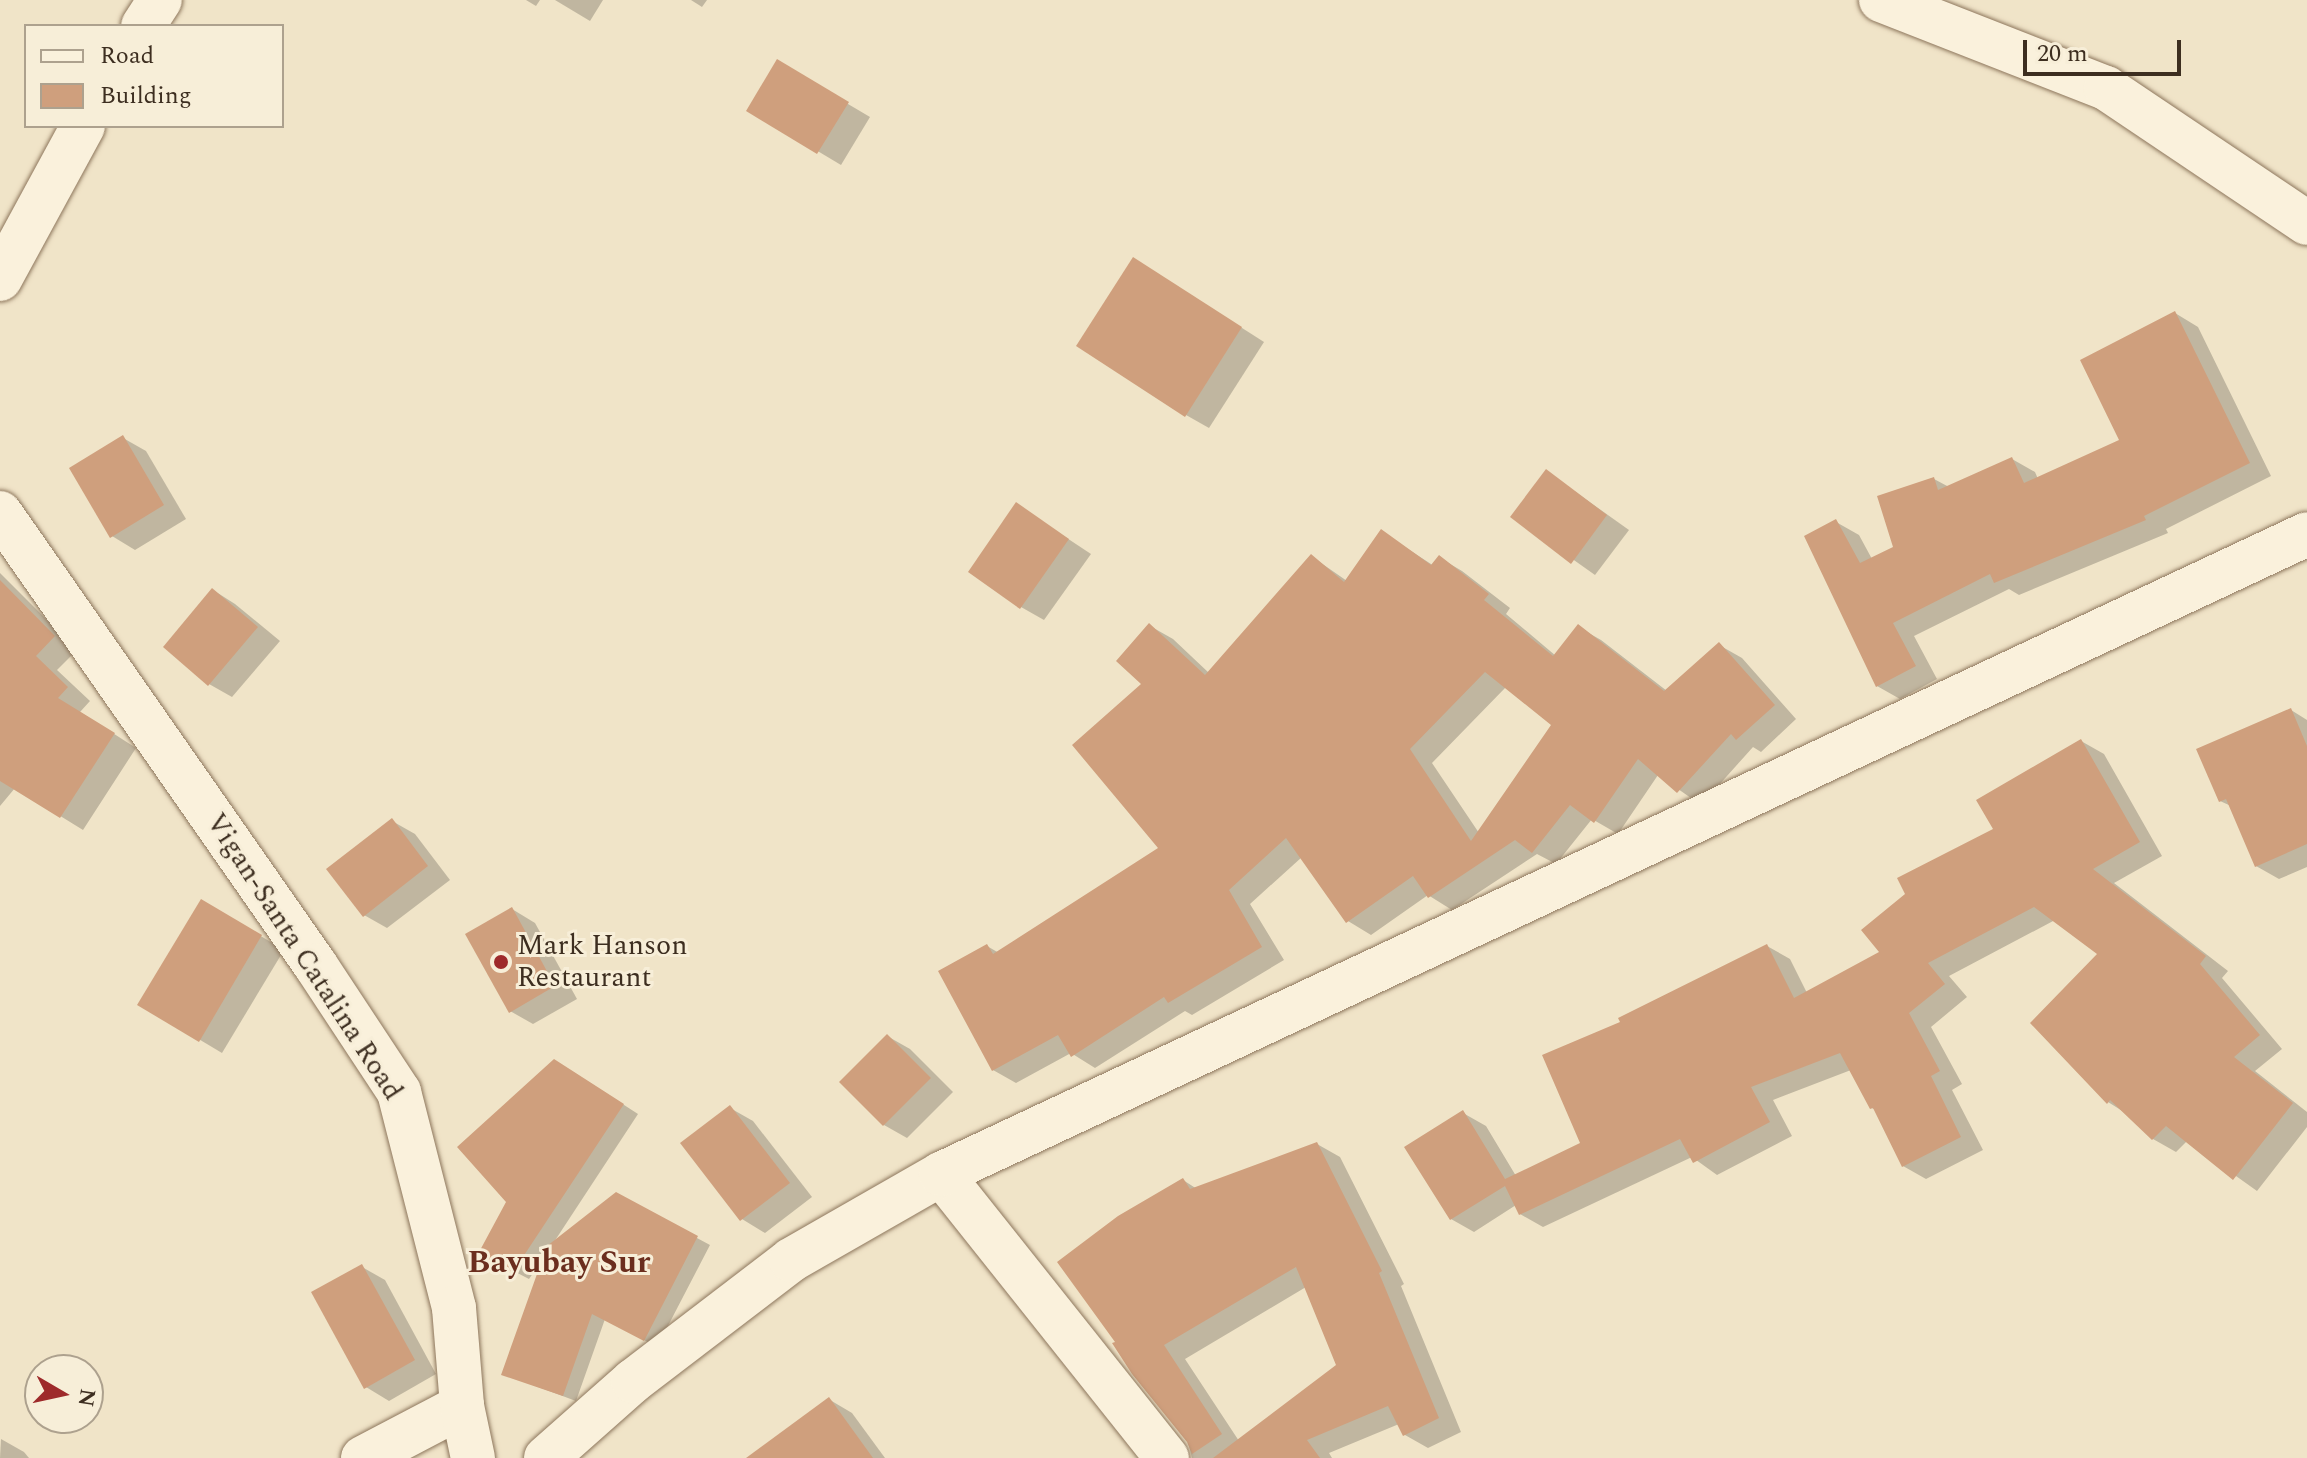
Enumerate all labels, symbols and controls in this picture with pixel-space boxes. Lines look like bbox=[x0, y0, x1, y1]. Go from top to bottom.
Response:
legend bbox=[24, 24, 284, 128]
scale bar bbox=[2027, 24, 2185, 74]
text: 20 m bbox=[2037, 36, 2088, 72]
text: Road bbox=[100, 38, 154, 74]
text: Building bbox=[100, 78, 192, 114]
street label: Vigan-Santa Catalina Road bbox=[199, 807, 409, 1107]
place label: Mark Hanson Restaurant bbox=[517, 929, 687, 995]
marker: Mark Hanson Restaurant bbox=[492, 953, 510, 971]
district label: Bayubay Sur bbox=[468, 1244, 650, 1282]
north arrow bbox=[24, 1354, 104, 1434]
text: N bbox=[69, 1386, 104, 1409]

